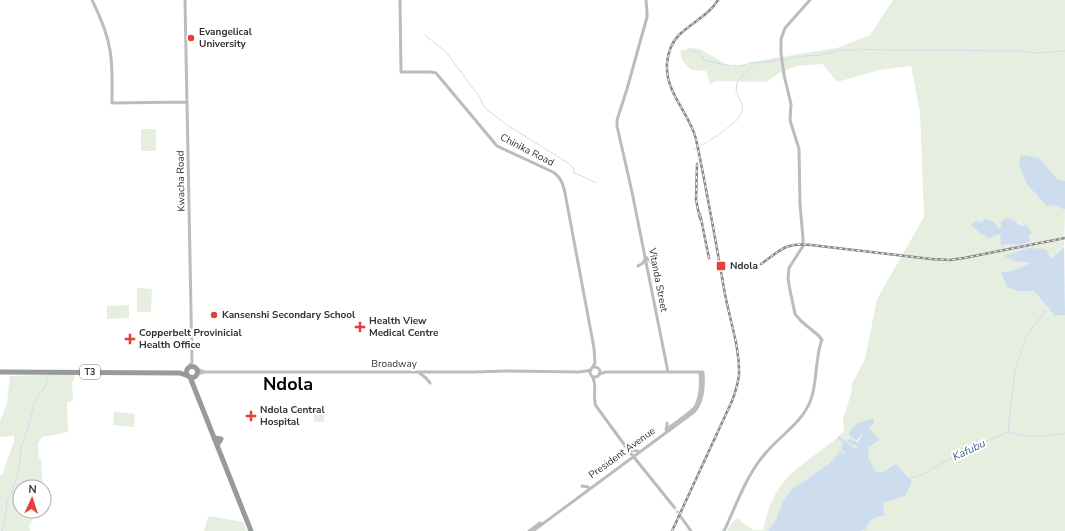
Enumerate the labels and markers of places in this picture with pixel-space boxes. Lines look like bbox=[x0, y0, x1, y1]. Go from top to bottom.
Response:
place label: Evangelical University bbox=[199, 25, 253, 51]
marker: Evangelical University bbox=[186, 33, 196, 43]
place label: Ndola bbox=[730, 259, 758, 273]
marker: Ndola bbox=[715, 260, 727, 272]
place label: Kansenshi Secondary School bbox=[222, 308, 356, 322]
marker: Kansenshi Secondary School bbox=[209, 310, 219, 320]
place label: Health View Medical Centre bbox=[369, 314, 439, 340]
marker: Health View Medical Centre bbox=[354, 321, 366, 333]
place label: Copperbelt Provinicial Health Office bbox=[139, 326, 242, 352]
marker: Copperbelt Provinicial Health Office bbox=[124, 333, 136, 345]
place label: Ndola Central Hospital bbox=[260, 403, 325, 429]
marker: Ndola Central Hospital bbox=[245, 410, 257, 422]

